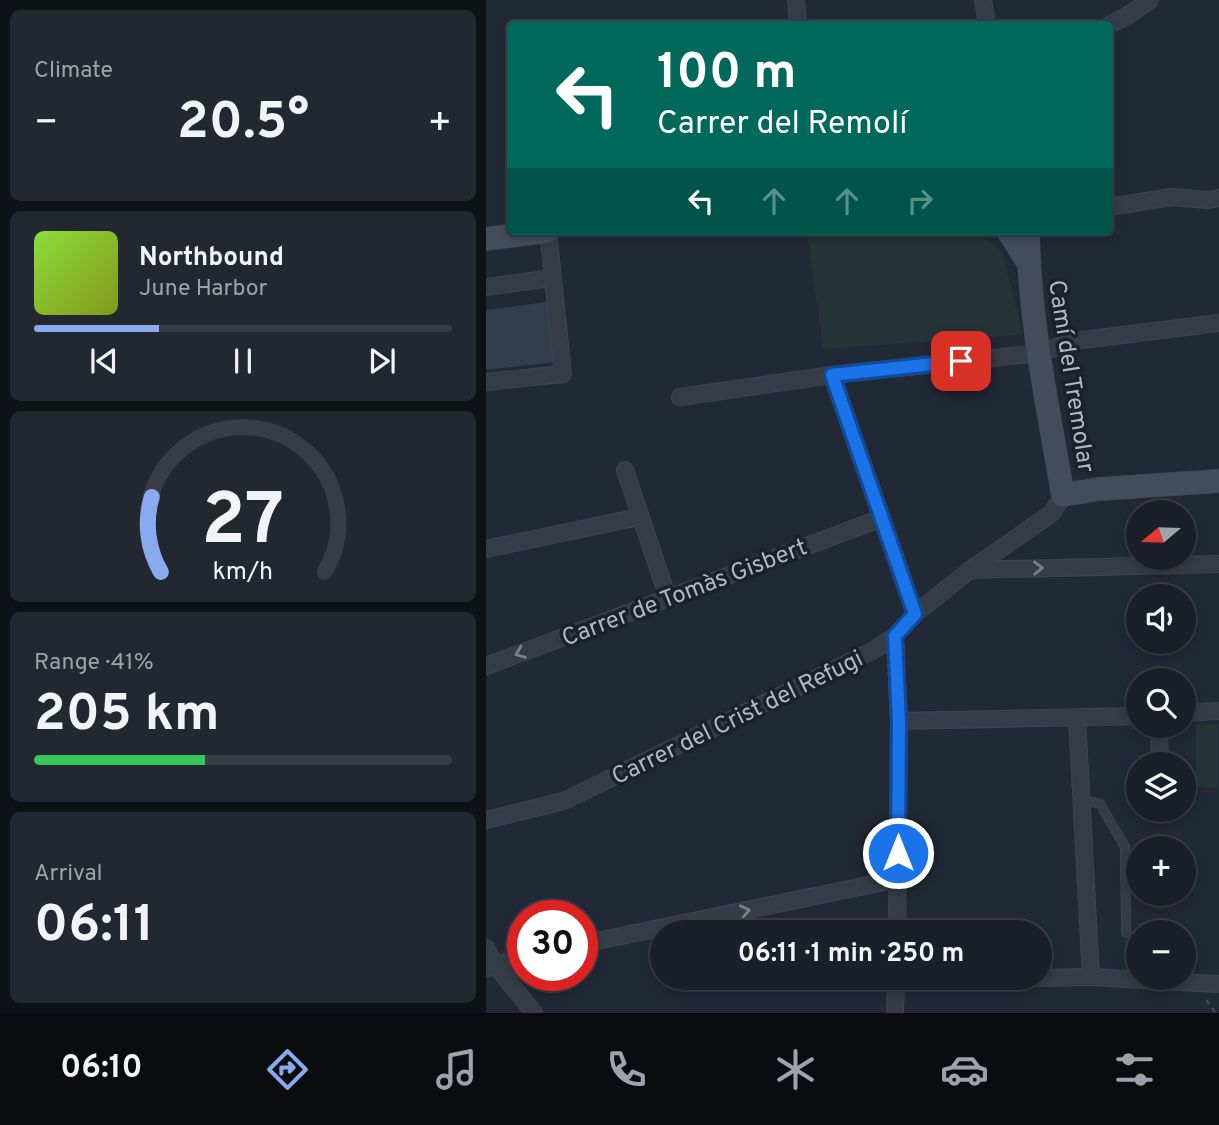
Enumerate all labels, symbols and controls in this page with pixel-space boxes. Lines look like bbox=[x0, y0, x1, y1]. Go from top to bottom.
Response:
text: 100 m bbox=[657, 44, 796, 106]
icon: left bbox=[542, 49, 633, 140]
text: Climate bbox=[34, 57, 113, 86]
text: 20.5° bbox=[177, 91, 309, 157]
text: − bbox=[34, 100, 59, 149]
text: + bbox=[427, 100, 452, 149]
text: Carrer del Remolí bbox=[657, 105, 907, 145]
icon: left bbox=[682, 182, 720, 220]
icon: ahead bbox=[755, 182, 793, 220]
icon: ahead bbox=[828, 182, 866, 220]
icon: right bbox=[901, 182, 939, 220]
text: Northbound bbox=[139, 242, 284, 275]
text: June Harbor bbox=[139, 275, 267, 304]
street label: Camí del Tremolar bbox=[1040, 278, 1100, 475]
pin bbox=[931, 331, 991, 391]
icon: previous bbox=[85, 342, 123, 380]
icon: pause bbox=[224, 342, 262, 380]
icon: next bbox=[363, 342, 401, 380]
icon: arrive bbox=[942, 342, 980, 380]
text: 27 bbox=[202, 479, 284, 571]
north arrow bbox=[1126, 500, 1196, 570]
map controls bbox=[1126, 500, 1196, 990]
street label: Carrer de Tomàs Gisbert bbox=[558, 533, 812, 655]
text: km/h bbox=[213, 557, 273, 589]
one-way arrow bbox=[1033, 561, 1044, 576]
button: sound bbox=[1126, 584, 1196, 654]
one-way arrow bbox=[514, 645, 526, 659]
street label: Carrer del Crist del Refugi bbox=[607, 645, 868, 793]
text: Range · 41% bbox=[34, 649, 154, 678]
button: search bbox=[1126, 668, 1196, 738]
text: 205 km bbox=[34, 683, 219, 749]
button: layers bbox=[1126, 752, 1196, 822]
position arrow bbox=[861, 816, 935, 890]
button: + bbox=[1126, 836, 1196, 906]
text: Arrival bbox=[34, 860, 103, 889]
text: 06:11 bbox=[34, 894, 154, 960]
speed limit sign: 30 bbox=[507, 900, 598, 991]
one-way arrow bbox=[739, 904, 751, 919]
button: − bbox=[1126, 920, 1196, 990]
text: 06:11 · 1 min · 250 m bbox=[738, 938, 964, 971]
icon: directions bbox=[263, 1045, 312, 1094]
icon: music bbox=[432, 1045, 481, 1094]
icon: phone bbox=[602, 1045, 651, 1094]
icon: climate bbox=[771, 1045, 820, 1094]
icon: car bbox=[940, 1045, 989, 1094]
icon: filters bbox=[1110, 1045, 1159, 1094]
text: 06:10 bbox=[60, 1049, 143, 1089]

